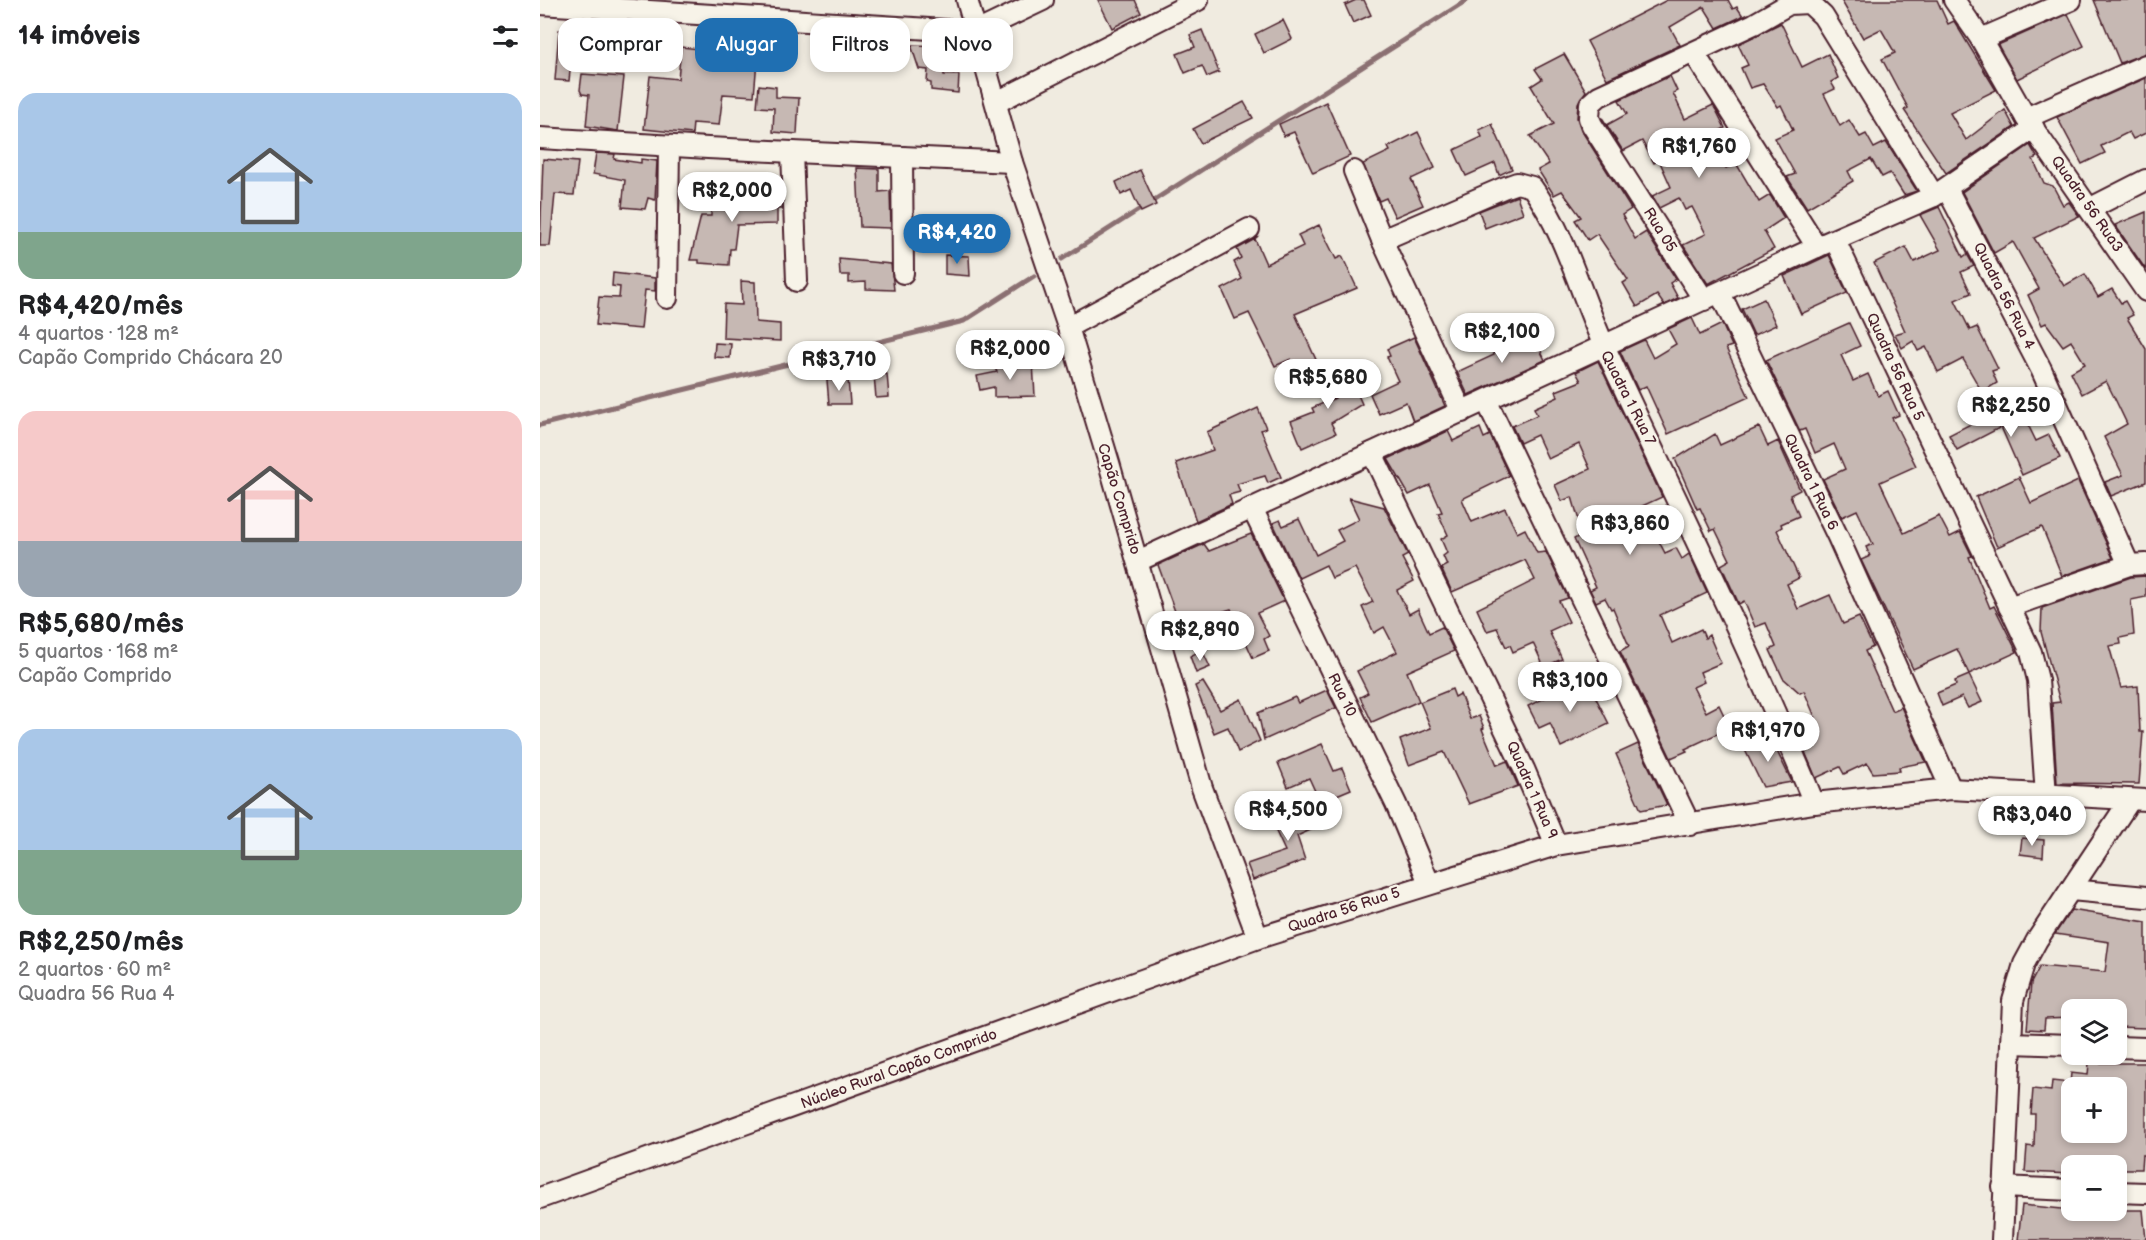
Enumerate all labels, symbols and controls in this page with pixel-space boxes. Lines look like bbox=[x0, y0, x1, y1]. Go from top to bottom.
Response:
chip: Comprar bbox=[558, 18, 683, 72]
chip: Alugar bbox=[695, 18, 798, 72]
chip: Filtros bbox=[810, 18, 910, 72]
chip: Novo bbox=[922, 18, 1013, 72]
icon: filters bbox=[489, 20, 522, 53]
text: 14 imóveis bbox=[18, 21, 140, 52]
pin: R$1,760 bbox=[1644, 128, 1754, 179]
icon: home bbox=[216, 132, 324, 240]
text: R$1,760 bbox=[1661, 135, 1737, 159]
street label: Quadra 56 Rua3 bbox=[2047, 152, 2127, 256]
pin: R$2,000 bbox=[677, 172, 787, 223]
text: R$2,000 bbox=[692, 179, 772, 203]
street label: Rua 05 bbox=[1639, 204, 1681, 256]
pin: R$4,420 bbox=[902, 214, 1012, 265]
text: R$4,420 bbox=[918, 221, 996, 245]
street label: Quadra 56 Rua 4 bbox=[1969, 239, 2039, 353]
text: R$4,420/mês bbox=[18, 291, 183, 322]
street label: Quadra 56 Rua 5 bbox=[1862, 310, 1928, 424]
pin: R$2,100 bbox=[1447, 313, 1557, 364]
text: R$2,100 bbox=[1464, 320, 1540, 344]
text: 4 quartos · 128 m² bbox=[18, 322, 179, 346]
pin: R$2,000 bbox=[955, 330, 1065, 381]
text: R$2,000 bbox=[970, 337, 1050, 361]
pin: R$3,710 bbox=[784, 341, 894, 392]
text: Capão Comprido Chácara 20 bbox=[18, 346, 283, 370]
text: R$3,710 bbox=[802, 348, 876, 372]
street label: Quadra 1 Rua 7 bbox=[1596, 348, 1660, 449]
pin: R$5,680 bbox=[1273, 359, 1383, 410]
text: R$5,680 bbox=[1288, 366, 1368, 390]
pin: R$2,250 bbox=[1956, 387, 2066, 438]
text: R$2,250 bbox=[1971, 394, 2051, 418]
street label: Quadra 1 Rua 6 bbox=[1779, 430, 1843, 534]
street label: Capão Comprido bbox=[1093, 441, 1145, 557]
icon: home bbox=[216, 450, 324, 558]
pin: R$3,860 bbox=[1575, 505, 1685, 556]
text: R$3,860 bbox=[1590, 512, 1670, 536]
text: R$5,680/mês bbox=[18, 609, 184, 640]
pin: R$2,890 bbox=[1145, 611, 1255, 662]
text: R$2,890 bbox=[1160, 618, 1240, 642]
text: 5 quartos · 168 m² bbox=[18, 640, 178, 664]
pin: R$3,100 bbox=[1515, 662, 1625, 713]
text: Capão Comprido bbox=[18, 664, 172, 688]
text: R$3,100 bbox=[1532, 669, 1608, 693]
street label: Rua 10 bbox=[1323, 670, 1361, 720]
pin: R$1,970 bbox=[1713, 712, 1823, 763]
text: R$1,970 bbox=[1731, 719, 1805, 743]
street label: Quadra 1 Rua 9 bbox=[1502, 738, 1562, 842]
icon: home bbox=[216, 768, 324, 876]
pin: R$4,500 bbox=[1233, 791, 1343, 842]
pin: R$3,040 bbox=[1977, 796, 2087, 847]
text: R$4,500 bbox=[1248, 798, 1328, 822]
text: R$3,040 bbox=[1992, 803, 2072, 827]
street label: Quadra 56 Rua 5 bbox=[1286, 883, 1402, 937]
text: R$2,250/mês bbox=[18, 927, 184, 958]
text: 2 quartos · 60 m² bbox=[18, 958, 171, 982]
text: Quadra 56 Rua 4 bbox=[18, 982, 174, 1006]
map controls bbox=[2061, 999, 2127, 1221]
button: layers bbox=[2061, 999, 2127, 1065]
street label: Núcleo Rural Capão Comprido bbox=[798, 1025, 1000, 1113]
button: + bbox=[2061, 1077, 2127, 1143]
button: − bbox=[2061, 1155, 2127, 1221]

